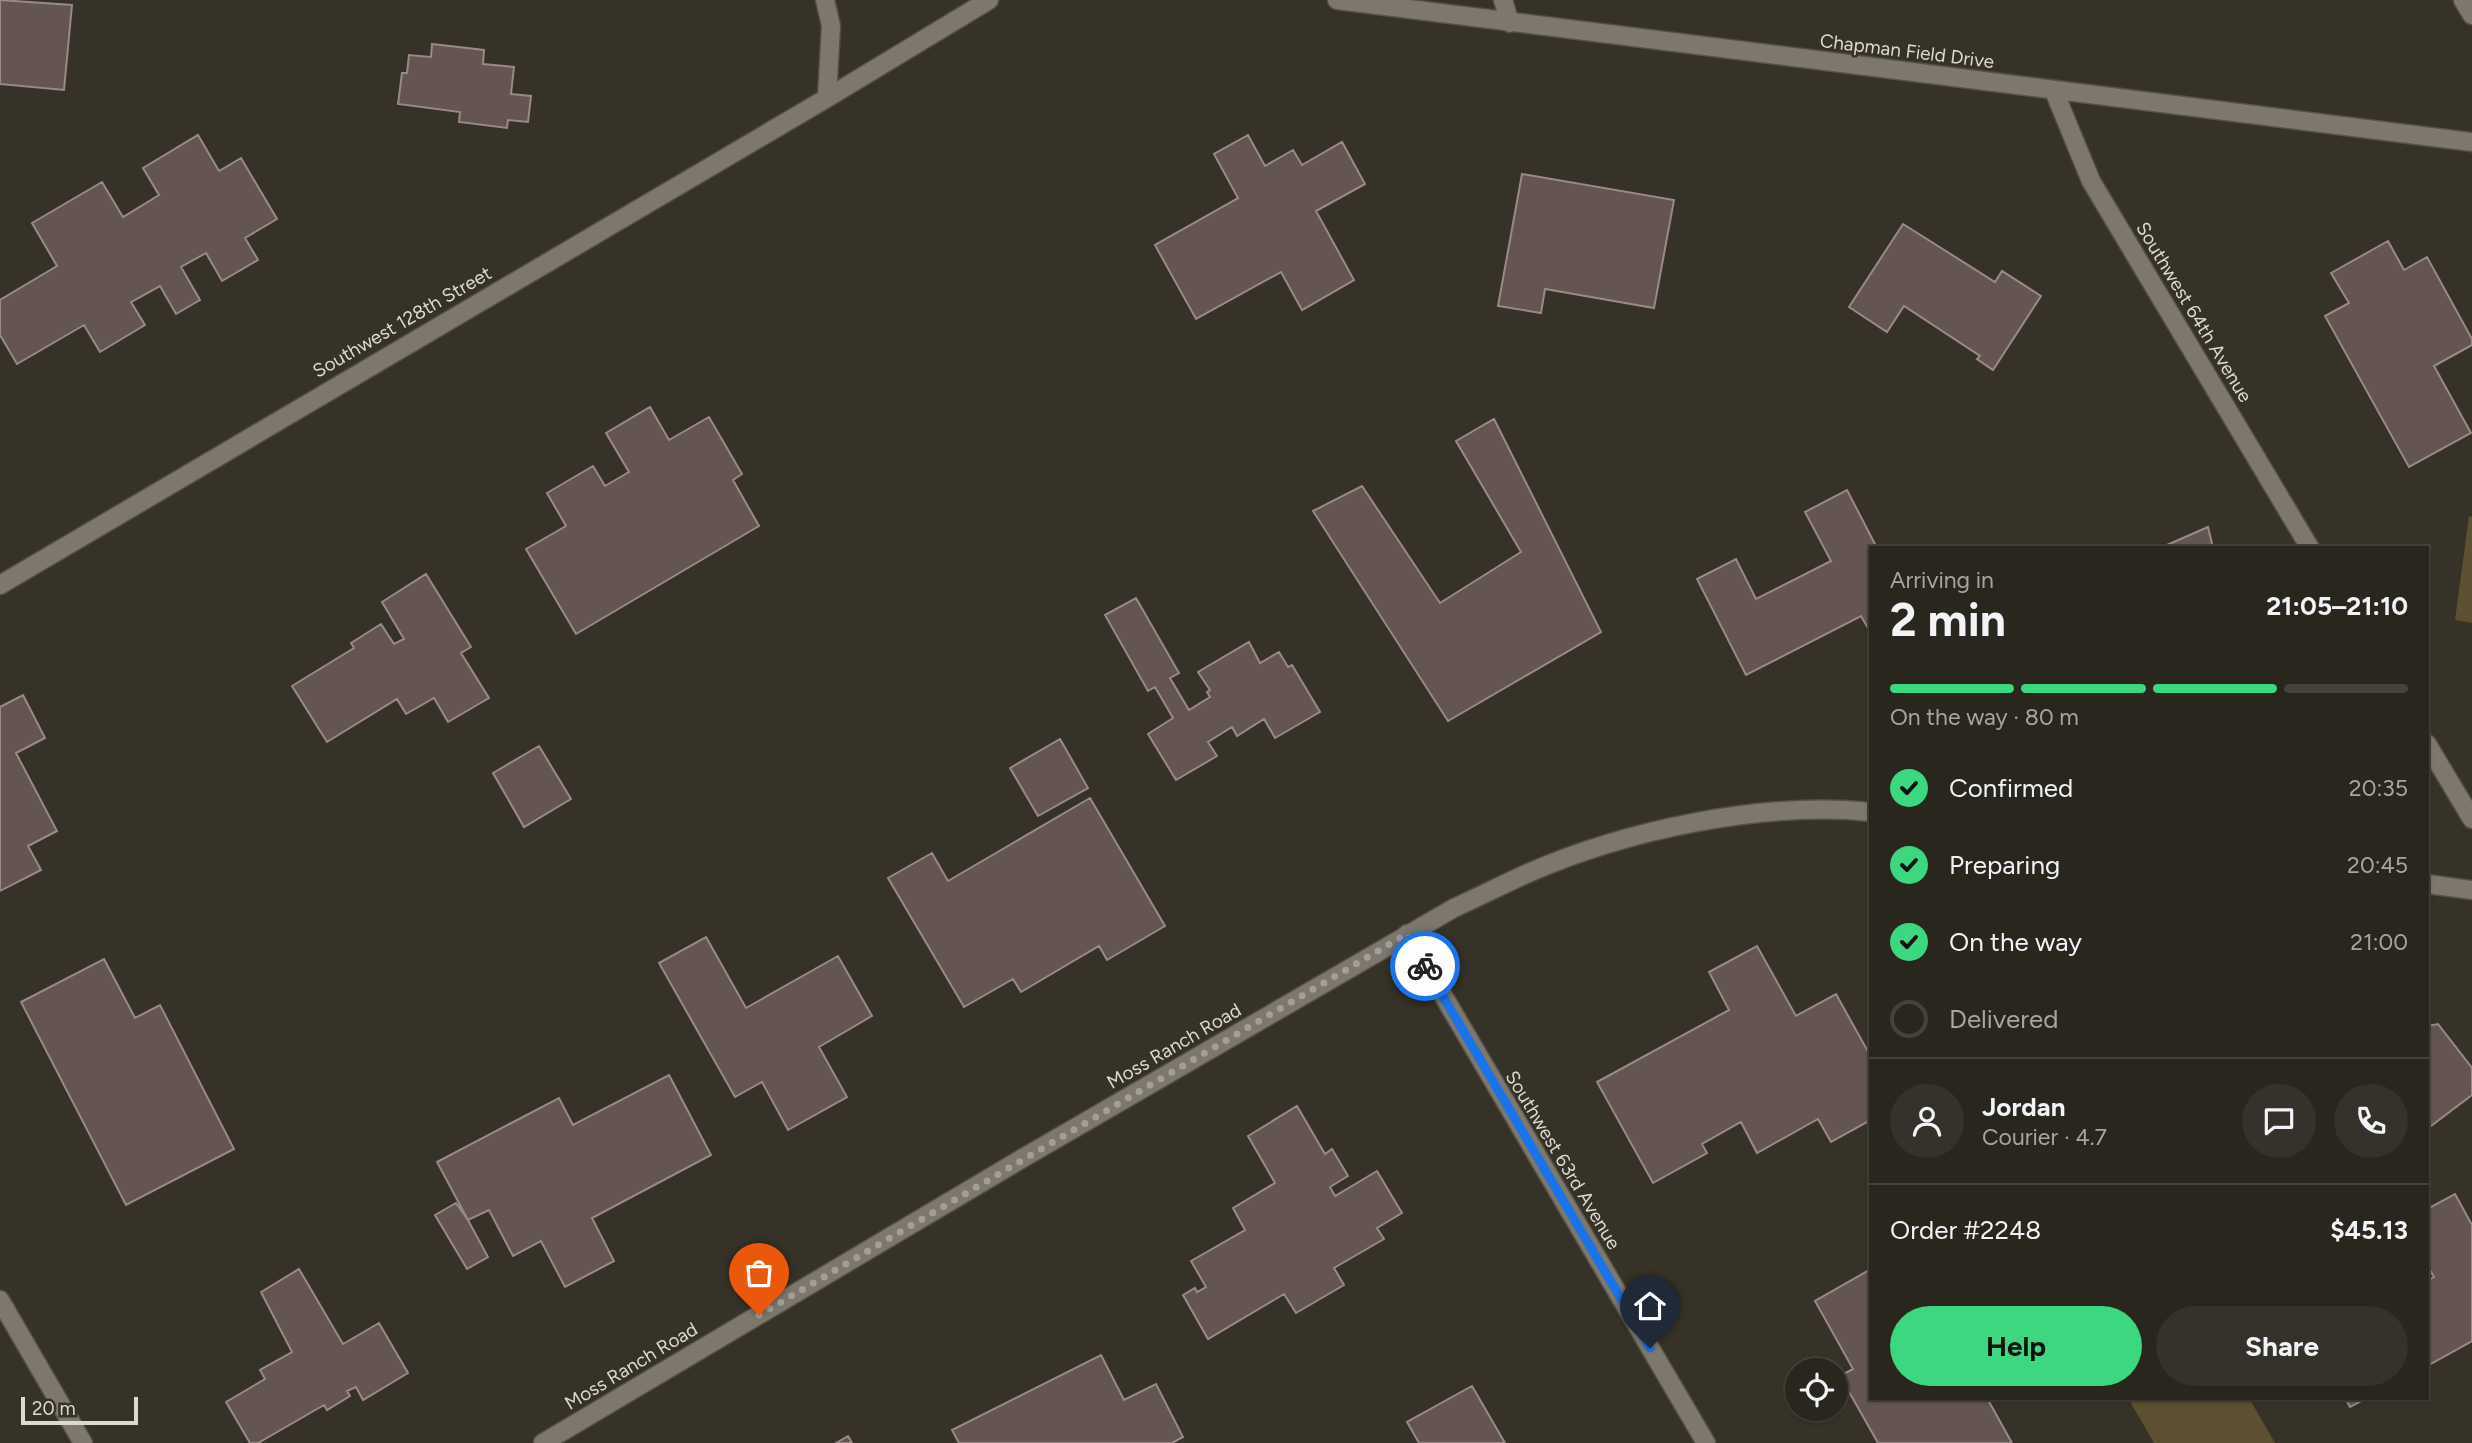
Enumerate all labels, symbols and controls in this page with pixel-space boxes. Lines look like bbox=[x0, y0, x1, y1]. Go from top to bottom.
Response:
street label: Chapman Field Drive bbox=[1819, 29, 1995, 73]
street label: Southwest 64th Avenue bbox=[2131, 218, 2257, 406]
street label: Southwest 128th Street bbox=[309, 261, 495, 383]
text: Arriving in bbox=[1890, 566, 1994, 594]
text: 21:05–21:10 bbox=[2266, 590, 2408, 622]
text: 2 min bbox=[1890, 592, 2006, 648]
text: On the way · 80 m bbox=[1890, 703, 2079, 731]
icon: check bbox=[1890, 769, 1928, 807]
text: Confirmed bbox=[1949, 772, 2073, 804]
text: 20:35 bbox=[2349, 774, 2408, 802]
icon: check bbox=[1890, 846, 1928, 884]
text: Preparing bbox=[1949, 849, 2060, 881]
text: 20:45 bbox=[2347, 851, 2408, 879]
icon: check bbox=[1890, 923, 1928, 961]
text: On the way bbox=[1949, 926, 2082, 958]
text: 21:00 bbox=[2350, 928, 2408, 956]
courier bbox=[1390, 931, 1460, 1001]
icon: bike bbox=[1406, 947, 1444, 985]
street label: Moss Ranch Road bbox=[1103, 998, 1245, 1094]
text: Delivered bbox=[1949, 1003, 2058, 1035]
street label: Southwest 63rd Avenue bbox=[1501, 1067, 1625, 1253]
button: person bbox=[1890, 1084, 1964, 1158]
button: chat bbox=[2242, 1084, 2316, 1158]
button: phone bbox=[2334, 1084, 2408, 1158]
text: Jordan bbox=[1982, 1091, 2065, 1123]
text: Courier · 4.7 bbox=[1982, 1123, 2107, 1151]
text: Order #2248 bbox=[1890, 1214, 2041, 1246]
text: $45.13 bbox=[2330, 1214, 2408, 1246]
pin bbox=[729, 1243, 789, 1315]
icon: bag bbox=[740, 1254, 778, 1292]
pin bbox=[1620, 1276, 1680, 1348]
icon: home bbox=[1631, 1287, 1669, 1325]
button: Help bbox=[1890, 1306, 2142, 1386]
button: Share bbox=[2156, 1306, 2408, 1386]
street label: Moss Ranch Road bbox=[560, 1317, 702, 1415]
map controls bbox=[1785, 1358, 1848, 1421]
button: locate bbox=[1785, 1358, 1848, 1421]
scale bar bbox=[21, 1394, 138, 1426]
text: 20 m bbox=[32, 1397, 76, 1420]

